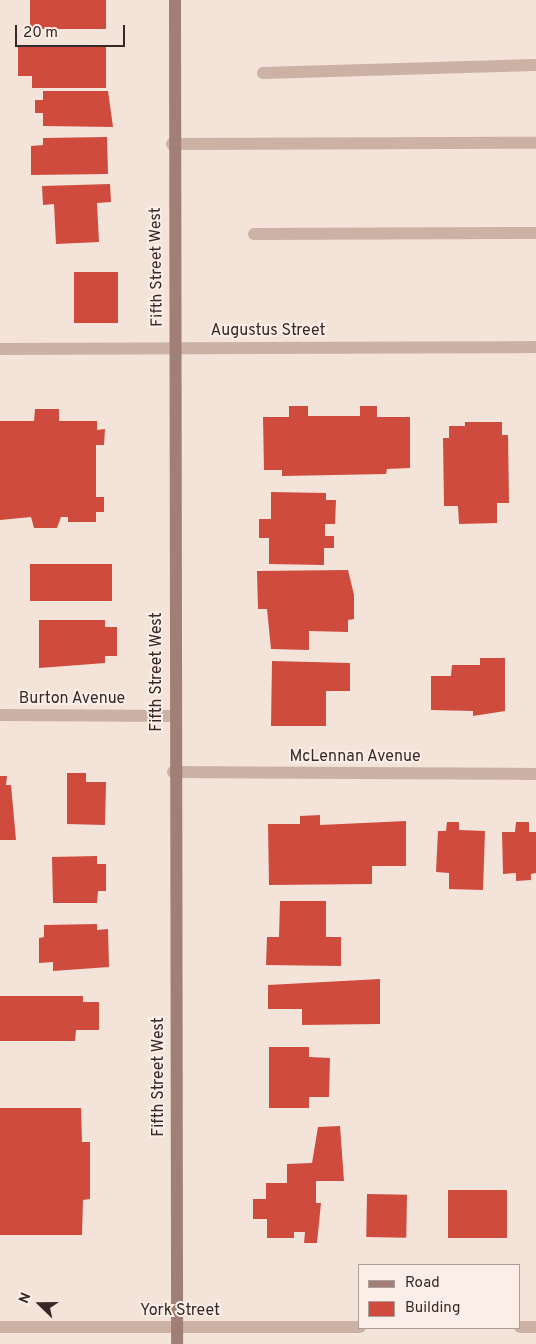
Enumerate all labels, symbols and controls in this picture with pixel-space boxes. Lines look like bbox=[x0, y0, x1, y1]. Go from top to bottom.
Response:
scale bar bbox=[18, 15, 128, 47]
text: 20 m bbox=[23, 24, 58, 43]
street label: Fifth Street West bbox=[146, 207, 168, 327]
street label: Augustus Street bbox=[210, 321, 326, 341]
street label: Fifth Street West bbox=[147, 612, 167, 732]
street label: Burton Avenue bbox=[18, 689, 126, 709]
street label: McLennan Avenue bbox=[289, 747, 421, 767]
street label: Fifth Street West bbox=[149, 1017, 169, 1137]
legend bbox=[358, 1264, 521, 1329]
text: Road bbox=[405, 1274, 440, 1293]
north arrow bbox=[15, 1279, 65, 1329]
text: N bbox=[16, 1290, 35, 1306]
text: Building bbox=[405, 1299, 460, 1318]
street label: York Street bbox=[140, 1301, 220, 1321]

